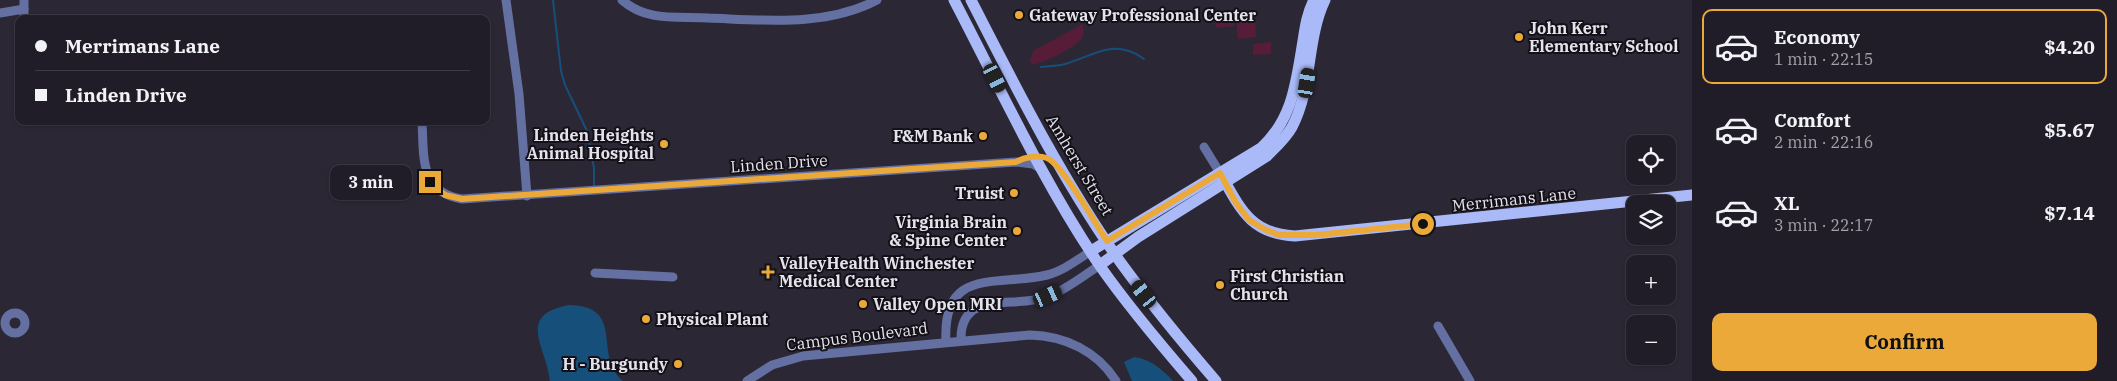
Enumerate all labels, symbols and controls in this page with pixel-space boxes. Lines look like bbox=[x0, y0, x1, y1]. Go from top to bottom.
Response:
place label: Gateway Professional Center bbox=[1029, 5, 1256, 25]
marker: Gateway Professional Center bbox=[1013, 9, 1025, 21]
place label: John Kerr Elementary School bbox=[1529, 18, 1678, 56]
icon: car bbox=[1714, 24, 1759, 69]
text: Economy bbox=[1774, 25, 1860, 49]
marker: John Kerr Elementary School bbox=[1513, 31, 1525, 43]
text: Merrimans Lane bbox=[65, 34, 220, 58]
text: $4.20 bbox=[2044, 35, 2095, 59]
text: 1 min · 22:15 bbox=[1774, 49, 1873, 69]
car bbox=[981, 61, 1008, 95]
car bbox=[1297, 67, 1316, 99]
text: Linden Drive bbox=[65, 83, 187, 107]
icon: car bbox=[1714, 107, 1759, 152]
text: Comfort bbox=[1774, 108, 1851, 132]
street label: Amherst Street bbox=[1042, 111, 1118, 219]
text: $5.67 bbox=[2044, 118, 2095, 142]
place label: Linden Heights Animal Hospital bbox=[527, 125, 654, 163]
place label: F&M Bank bbox=[893, 126, 973, 146]
marker: F&M Bank bbox=[977, 130, 989, 142]
text: 2 min · 22:16 bbox=[1774, 132, 1873, 152]
map controls bbox=[1626, 135, 1676, 365]
button: locate bbox=[1626, 135, 1676, 185]
marker: Linden Heights Animal Hospital bbox=[658, 138, 670, 150]
street label: Linden Drive bbox=[730, 150, 828, 176]
callout: 3 min bbox=[330, 164, 412, 200]
route end bbox=[419, 171, 441, 193]
text: 3 min bbox=[349, 172, 393, 192]
place label: Truist bbox=[955, 183, 1004, 203]
street label: Merrimans Lane bbox=[1451, 183, 1577, 215]
marker: Truist bbox=[1008, 187, 1020, 199]
icon: car bbox=[1714, 190, 1759, 235]
text: XL bbox=[1774, 191, 1800, 215]
button: layers bbox=[1626, 195, 1676, 245]
text: $7.14 bbox=[2044, 201, 2095, 225]
place label: Virginia Brain & Spine Center bbox=[889, 212, 1007, 250]
route start bbox=[1412, 213, 1434, 235]
text: 3 min · 22:17 bbox=[1774, 215, 1873, 235]
marker: Virginia Brain & Spine Center bbox=[1011, 225, 1023, 237]
place label: ValleyHealth Winchester Medical Center bbox=[779, 253, 974, 291]
button: + bbox=[1626, 255, 1676, 305]
marker: ValleyHealth Winchester Medical Center bbox=[761, 265, 775, 279]
place label: First Christian Church bbox=[1230, 266, 1345, 304]
car bbox=[1128, 278, 1159, 310]
marker: First Christian Church bbox=[1214, 279, 1226, 291]
car bbox=[1031, 283, 1064, 309]
place label: Valley Open MRI bbox=[873, 294, 1002, 314]
marker: Valley Open MRI bbox=[857, 298, 869, 310]
place label: Physical Plant bbox=[656, 309, 768, 329]
marker: Physical Plant bbox=[640, 313, 652, 325]
button: Confirm bbox=[1712, 313, 2097, 371]
button: − bbox=[1626, 315, 1676, 365]
street label: Campus Boulevard bbox=[785, 317, 929, 355]
place label: H - Burgundy bbox=[562, 354, 669, 374]
marker: H - Burgundy bbox=[672, 358, 684, 370]

